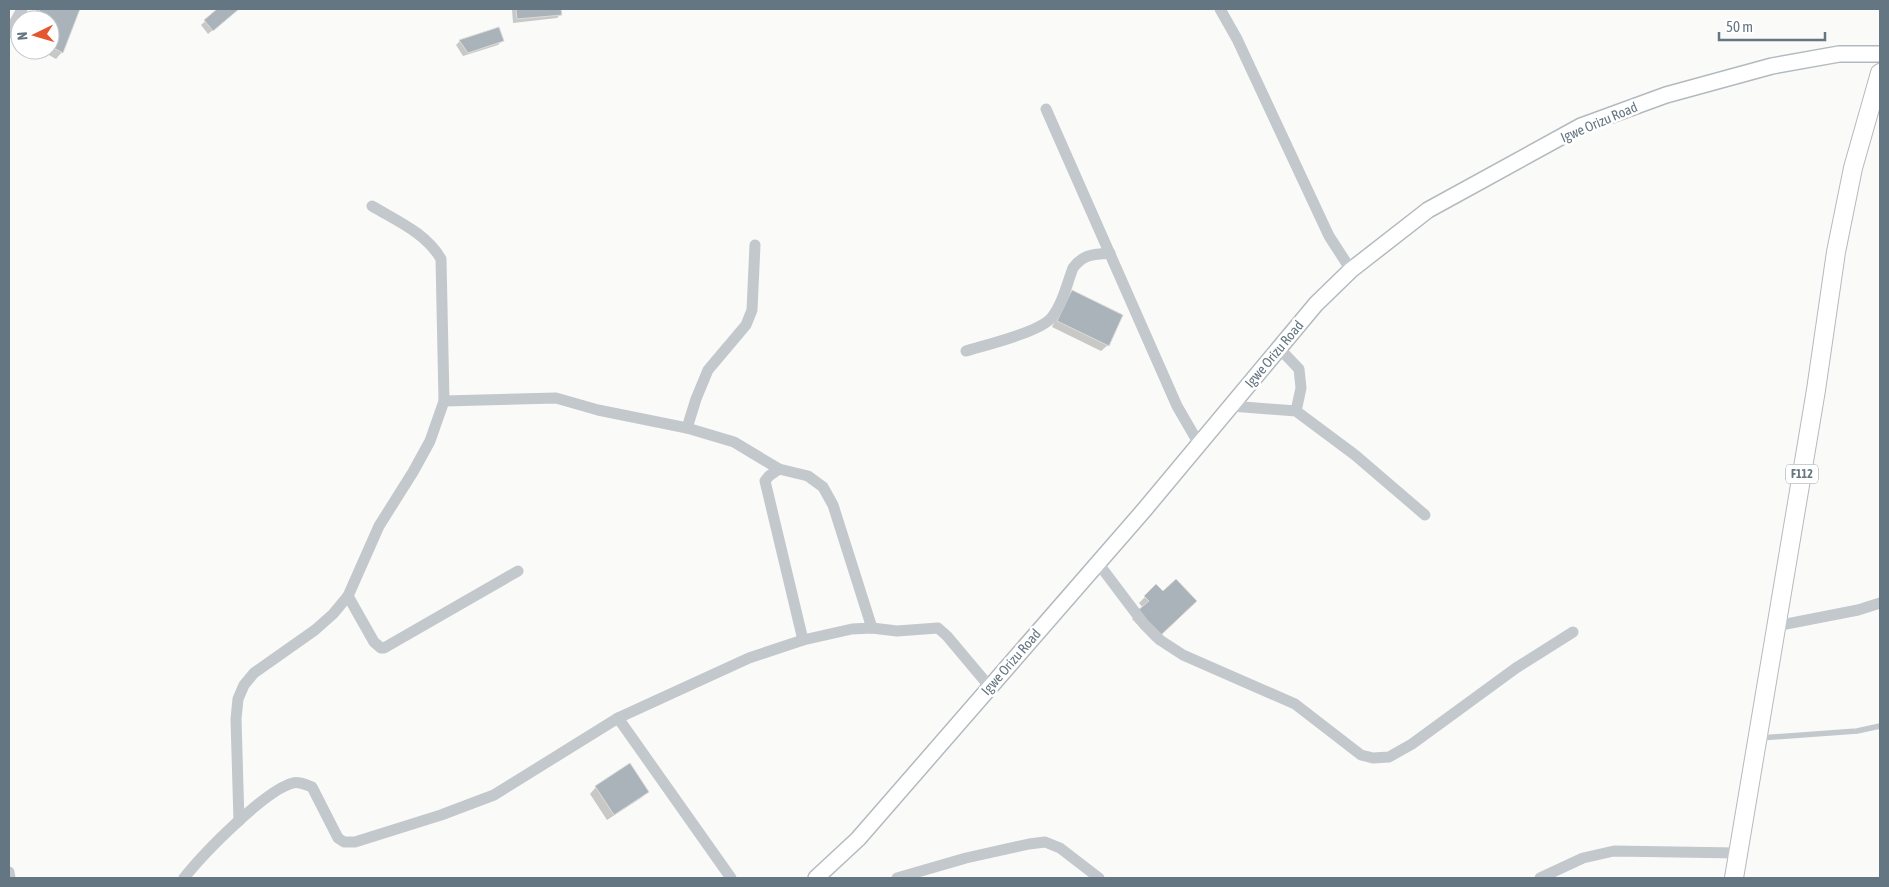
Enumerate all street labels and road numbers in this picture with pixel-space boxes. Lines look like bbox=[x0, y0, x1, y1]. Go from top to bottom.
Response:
street label: Igwe Orizu Road bbox=[1558, 99, 1640, 145]
street label: Igwe Orizu Road bbox=[1241, 317, 1307, 391]
road number: F112 bbox=[1786, 464, 1818, 484]
street label: Igwe Orizu Road bbox=[978, 626, 1044, 698]

